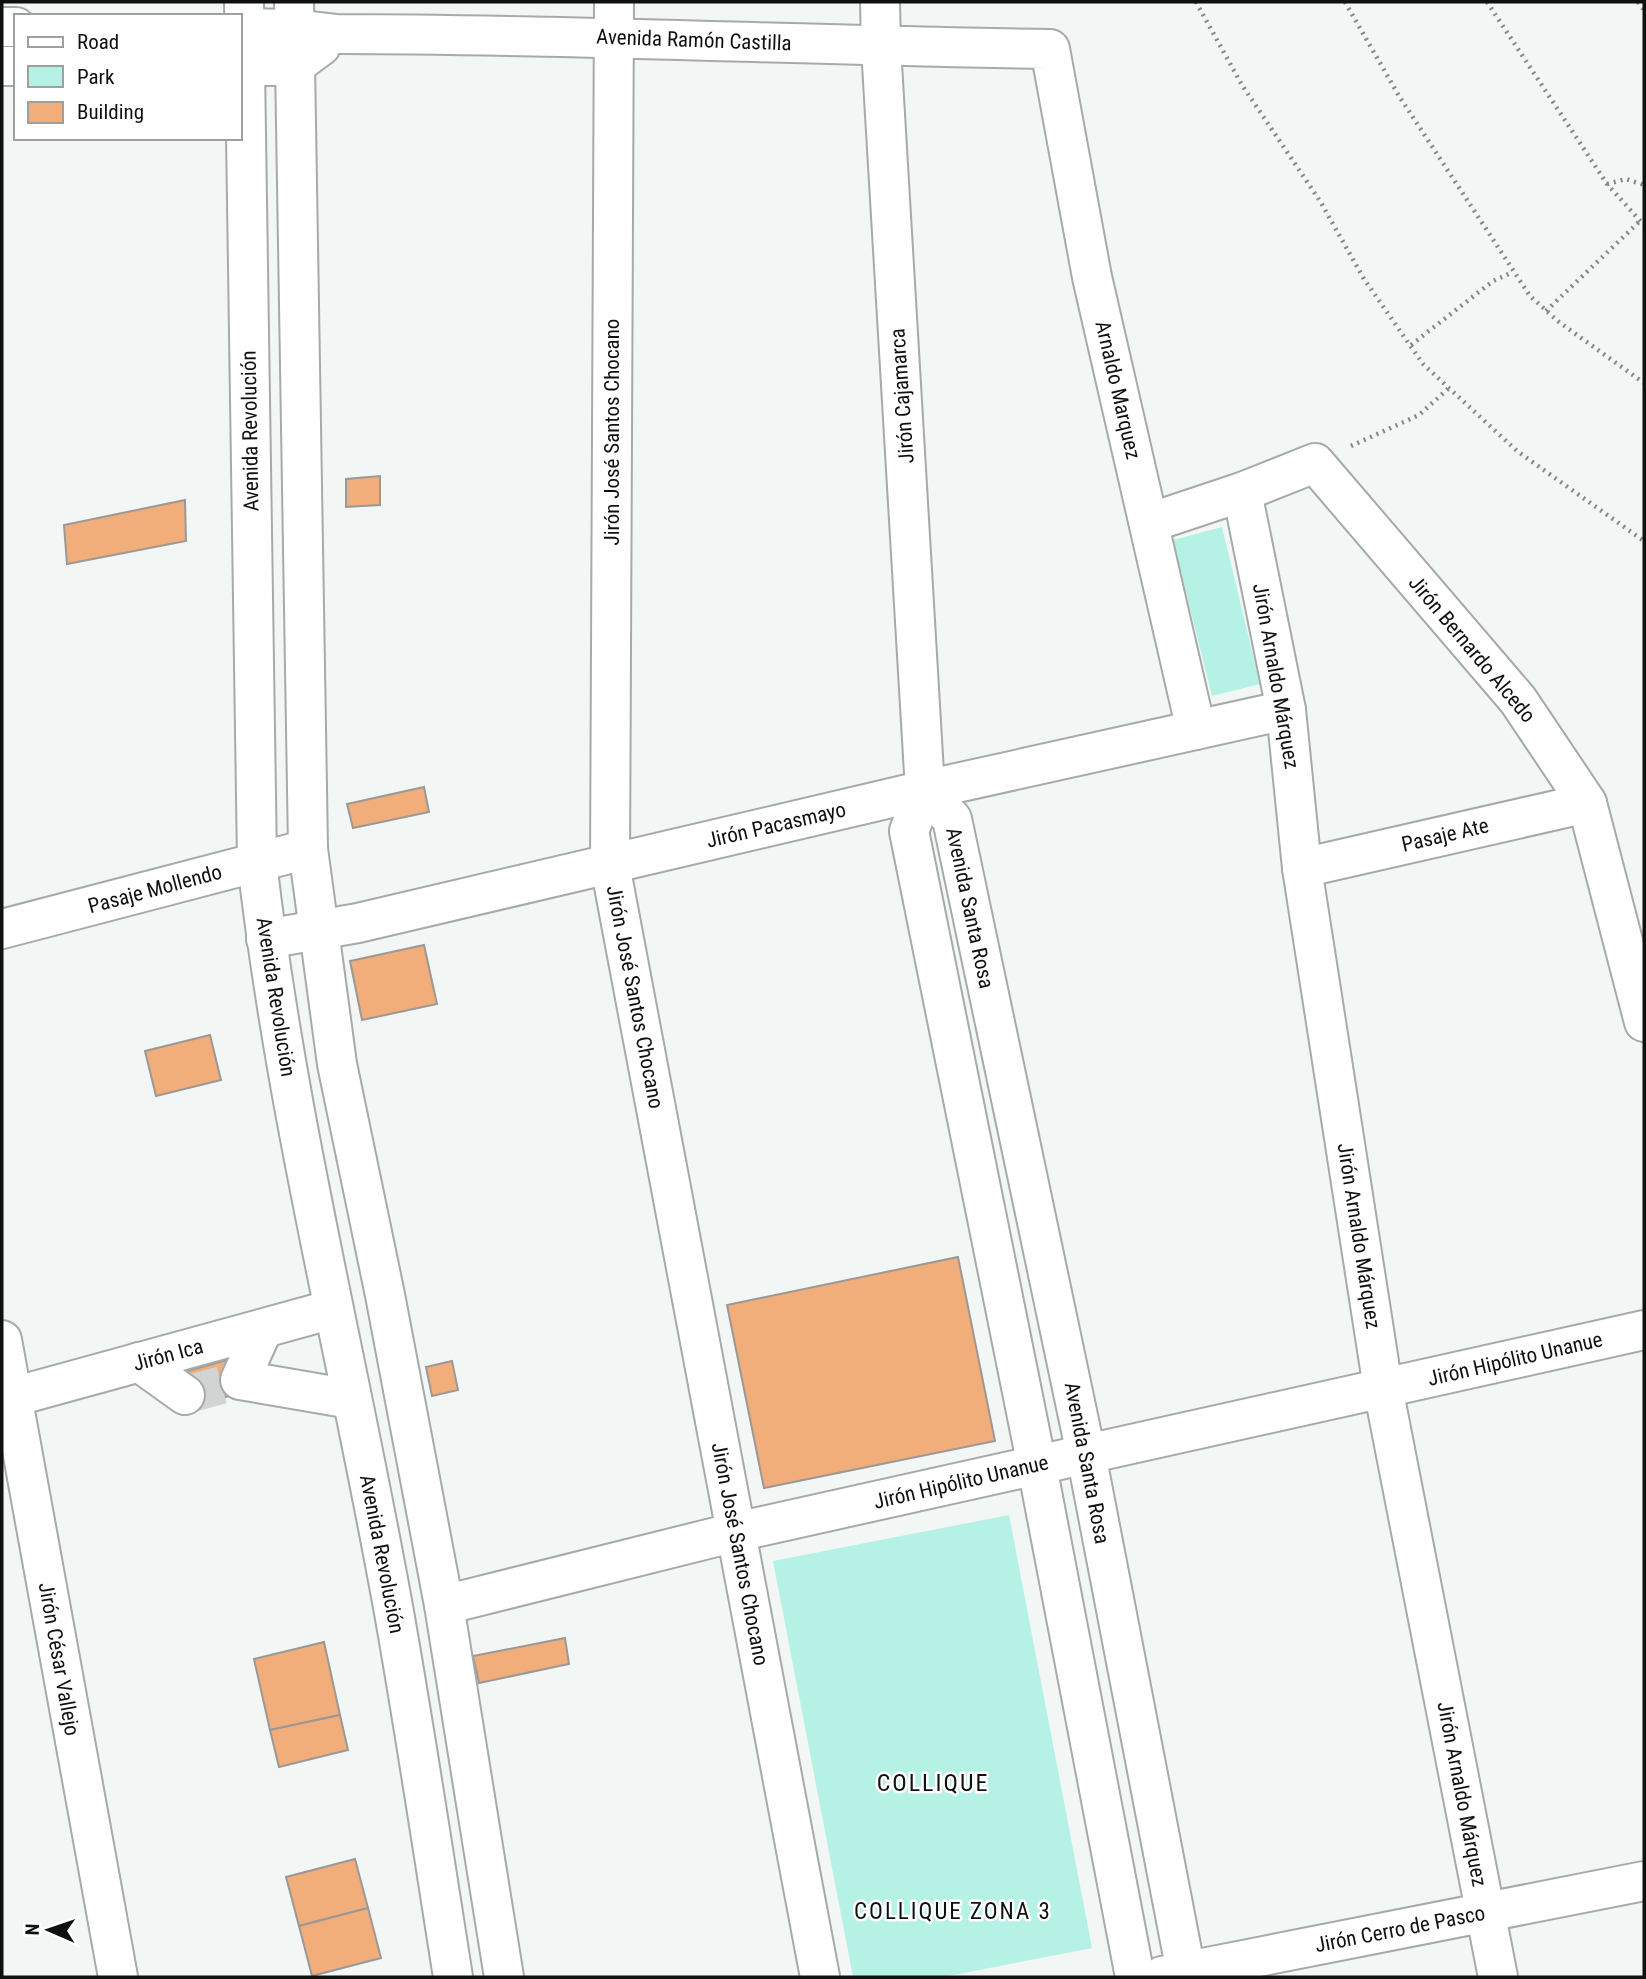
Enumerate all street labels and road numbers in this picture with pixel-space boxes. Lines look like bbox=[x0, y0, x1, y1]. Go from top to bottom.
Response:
street label: Avenida Ramón Castilla bbox=[596, 25, 792, 55]
street label: Jirón José Santos Chocano bbox=[600, 319, 624, 545]
street label: Arnaldo Marquez bbox=[1090, 319, 1146, 461]
street label: Jirón Cajamarca bbox=[885, 328, 919, 464]
street label: Avenida Revolución bbox=[237, 350, 263, 512]
street label: Jirón Bernardo Alcedo bbox=[1404, 571, 1540, 727]
street label: Jirón Arnaldo Márquez bbox=[1248, 581, 1304, 771]
street label: Jirón Pacasmayo bbox=[704, 797, 848, 853]
street label: Pasaje Ate bbox=[1399, 813, 1491, 857]
street label: Avenida Santa Rosa bbox=[941, 825, 999, 991]
street label: Pasaje Mollendo bbox=[85, 860, 225, 918]
street label: Jirón José Santos Chocano bbox=[602, 883, 668, 1111]
street label: Avenida Revolución bbox=[252, 916, 300, 1078]
street label: Jirón Arnaldo Márquez bbox=[1332, 1141, 1386, 1331]
street label: Jirón Hipólito Unanue bbox=[1425, 1327, 1605, 1391]
street label: Jirón Ica bbox=[130, 1334, 206, 1376]
street label: Avenida Santa Rosa bbox=[1060, 1380, 1114, 1546]
street label: Jirón José Santos Chocano bbox=[707, 1440, 773, 1668]
street label: Jirón Hipólito Unanue bbox=[871, 1450, 1051, 1514]
street label: Avenida Revolución bbox=[355, 1473, 409, 1635]
street label: Jirón César Vallejo bbox=[34, 1580, 84, 1738]
street label: Jirón Arnaldo Márquez bbox=[1432, 1699, 1492, 1889]
street label: Jirón Cerro de Pasco bbox=[1313, 1901, 1487, 1957]

